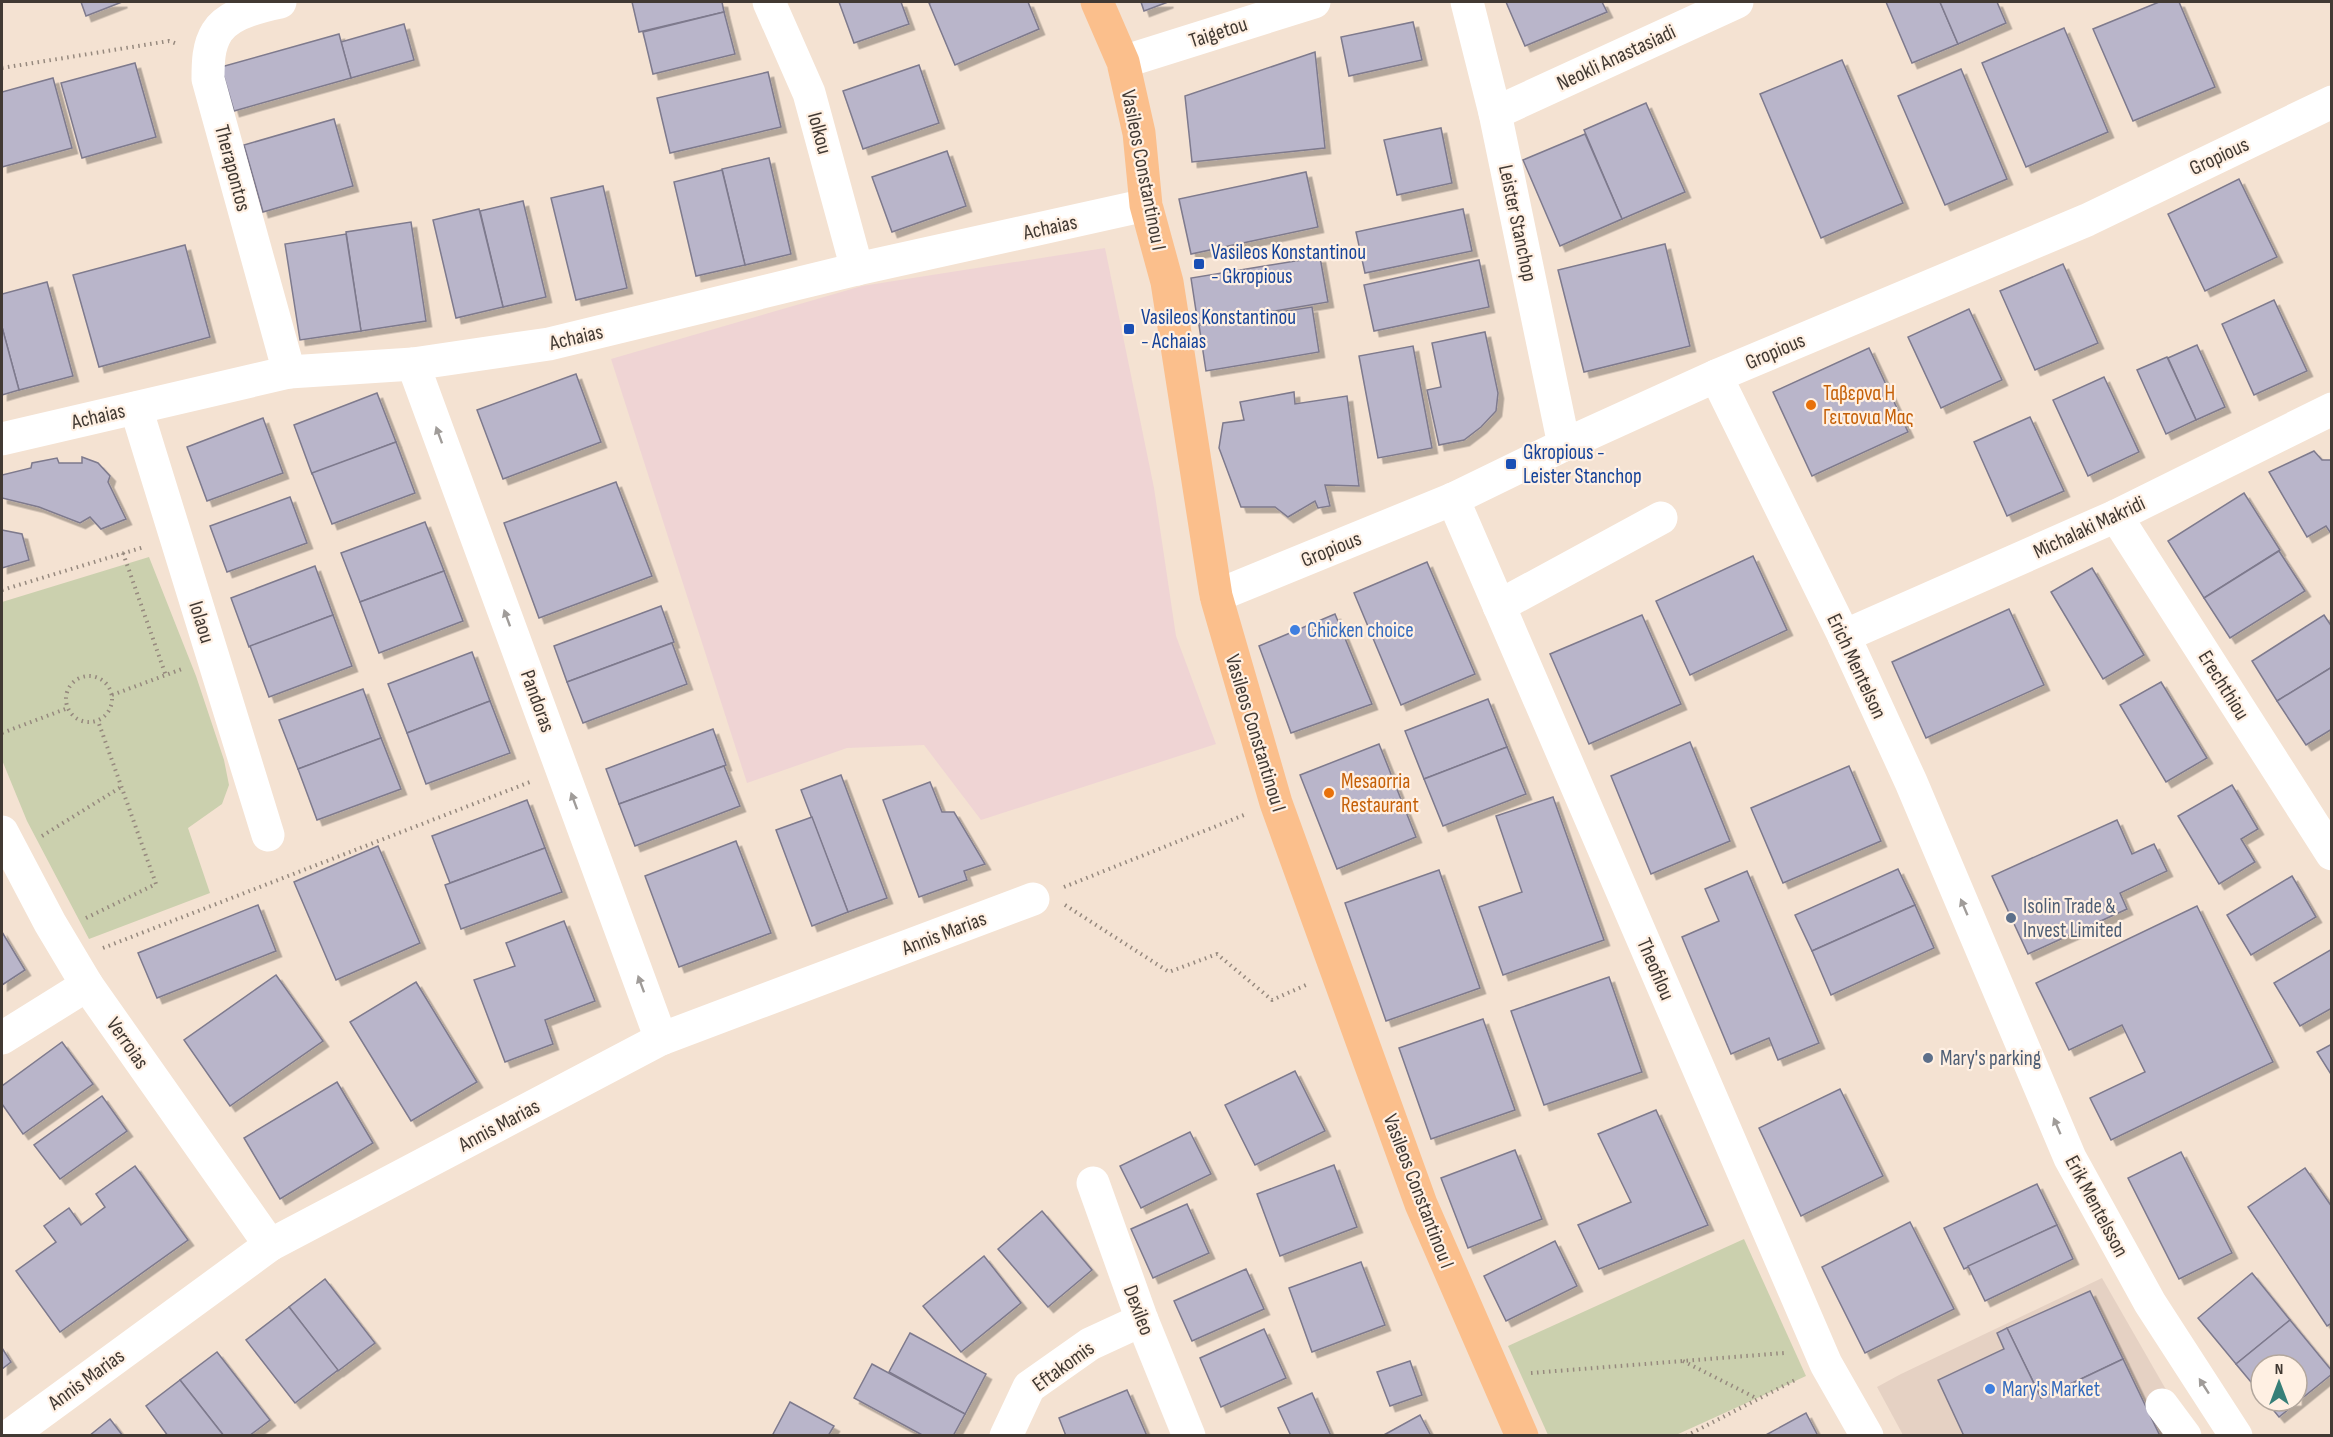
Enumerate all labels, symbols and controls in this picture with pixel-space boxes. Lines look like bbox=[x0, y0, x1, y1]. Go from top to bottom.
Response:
street label: Taigetou bbox=[1186, 11, 1250, 54]
street label: Neokli Anastasiadi bbox=[1553, 19, 1680, 96]
street label: Vasileos Constantinou I bbox=[1116, 88, 1171, 253]
street label: Iolkou bbox=[802, 110, 837, 157]
street label: Therapontos bbox=[209, 122, 256, 214]
street label: Gropious bbox=[2186, 132, 2253, 181]
street label: Leister Stanchop bbox=[1493, 162, 1542, 284]
street label: Achaias bbox=[1020, 210, 1079, 246]
place label: Vasileos Konstantinou - Gkropious bbox=[1211, 240, 1366, 289]
marker: Vasileos Konstantinou - Gkropious bbox=[1192, 257, 1206, 271]
place label: Vasileos Konstantinou - Achaias bbox=[1141, 305, 1296, 354]
street label: Achaias bbox=[546, 319, 605, 356]
marker: Vasileos Konstantinou - Achaias bbox=[1122, 322, 1136, 336]
street label: Gropious bbox=[1742, 328, 1809, 375]
place label: Ταβερνα Η Γειτονια Μας bbox=[1823, 381, 1914, 430]
street label: Achaias bbox=[68, 398, 127, 435]
marker: Ταβερνα Η Γειτονια Μας bbox=[1804, 398, 1818, 412]
one-way arrow bbox=[434, 426, 444, 444]
place label: Gkropious - Leister Stanchop bbox=[1523, 440, 1642, 489]
marker: Gkropious - Leister Stanchop bbox=[1504, 457, 1518, 471]
street label: Michalaki Makridi bbox=[2029, 491, 2149, 564]
street label: Gropious bbox=[1298, 526, 1365, 573]
street label: Iolaou bbox=[183, 598, 220, 646]
one-way arrow bbox=[502, 609, 511, 627]
street label: Erich Mentelson bbox=[1821, 610, 1892, 723]
place label: Chicken choice bbox=[1307, 618, 1414, 643]
marker: Chicken choice bbox=[1288, 623, 1302, 637]
street label: Erechthiou bbox=[2193, 646, 2255, 725]
street label: Vasileos Constantinou I bbox=[1220, 651, 1291, 815]
street label: Pandoras bbox=[515, 667, 560, 736]
place label: Mesaorria Restaurant bbox=[1341, 769, 1419, 818]
marker: Mesaorria Restaurant bbox=[1322, 786, 1336, 800]
one-way arrow bbox=[569, 792, 579, 810]
place label: Isolin Trade & Invest Limited bbox=[2023, 894, 2122, 943]
one-way arrow bbox=[1959, 898, 1968, 916]
street label: Annis Marias bbox=[898, 906, 990, 961]
marker: Isolin Trade & Invest Limited bbox=[2004, 911, 2018, 925]
street label: Theofilou bbox=[1631, 934, 1680, 1004]
one-way arrow bbox=[636, 975, 646, 993]
street label: Verroias bbox=[101, 1013, 154, 1074]
place label: Mary's parking bbox=[1940, 1046, 2041, 1071]
marker: Mary's parking bbox=[1921, 1051, 1935, 1065]
street label: Annis Marias bbox=[454, 1094, 544, 1158]
street label: Vasileos Constantinou I bbox=[1378, 1110, 1459, 1272]
one-way arrow bbox=[2052, 1117, 2061, 1134]
street label: Erik Mentelsson bbox=[2059, 1151, 2134, 1261]
street label: Dexileo bbox=[1118, 1282, 1159, 1339]
street label: Eftakomis bbox=[1027, 1336, 1099, 1397]
street label: Annis Marias bbox=[42, 1343, 129, 1416]
north arrow bbox=[2249, 1353, 2309, 1413]
text: N bbox=[2275, 1360, 2283, 1379]
place label: Mary's Market bbox=[2002, 1377, 2100, 1402]
one-way arrow bbox=[2198, 1379, 2210, 1395]
marker: Mary's Market bbox=[1983, 1382, 1997, 1396]

